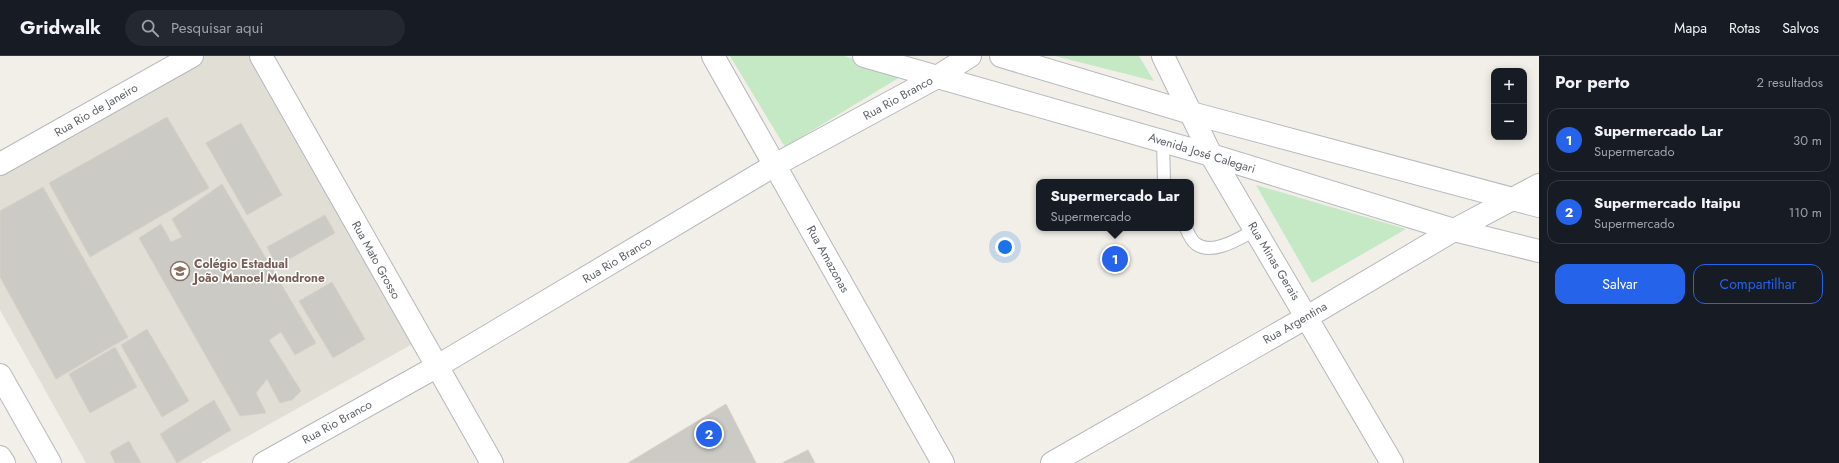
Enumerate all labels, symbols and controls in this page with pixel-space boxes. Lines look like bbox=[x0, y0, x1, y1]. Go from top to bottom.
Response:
search box bbox=[125, 10, 405, 46]
text: Gridwalk bbox=[20, 14, 101, 41]
icon: search bbox=[139, 17, 161, 39]
text: Pesquisar aqui bbox=[171, 17, 263, 39]
text: Mapa bbox=[1674, 18, 1707, 38]
text: Rotas bbox=[1729, 18, 1760, 38]
text: Salvos bbox=[1782, 18, 1819, 38]
map controls bbox=[1491, 68, 1527, 140]
button: + bbox=[1491, 68, 1527, 104]
text: Por perto bbox=[1555, 70, 1630, 94]
street label: Rua Rio Branco bbox=[860, 71, 937, 125]
text: 2 resultados bbox=[1757, 73, 1823, 92]
street label: Rua Rio de Janeiro bbox=[51, 79, 141, 141]
button: − bbox=[1491, 104, 1527, 140]
text: Supermercado Lar bbox=[1594, 120, 1723, 142]
street label: Avenida José Calegari bbox=[1146, 128, 1258, 178]
text: 1 bbox=[1566, 131, 1572, 150]
text: 30 m bbox=[1793, 131, 1822, 150]
text: Supermercado bbox=[1594, 142, 1675, 161]
popup bbox=[1036, 179, 1194, 231]
text: Supermercado Lar bbox=[1050, 185, 1180, 207]
text: Supermercado Itaipu bbox=[1594, 192, 1741, 214]
text: 2 bbox=[1565, 203, 1573, 222]
text: 110 m bbox=[1788, 203, 1822, 222]
text: Supermercado bbox=[1050, 207, 1131, 226]
text: Supermercado bbox=[1594, 214, 1675, 233]
street label: Rua Mato Grosso bbox=[347, 218, 405, 303]
street label: Rua Minas Gerais bbox=[1243, 218, 1305, 304]
street label: Rua Amazonas bbox=[802, 222, 854, 296]
street label: Rua Rio Branco bbox=[579, 232, 655, 288]
your location bbox=[995, 237, 1015, 257]
pin: 1 bbox=[1102, 244, 1128, 274]
place label: Colégio Estadual João Manoel Mondrone bbox=[192, 255, 325, 287]
school or university icon: Colégio Estadual João Manoel Mondrone bbox=[169, 260, 191, 282]
button: Salvar bbox=[1555, 264, 1685, 304]
button: Compartilhar bbox=[1693, 264, 1823, 304]
street label: Rua Argentina bbox=[1259, 297, 1331, 349]
street label: Rua Rio Branco bbox=[299, 395, 376, 449]
pin: 2 bbox=[696, 419, 722, 449]

